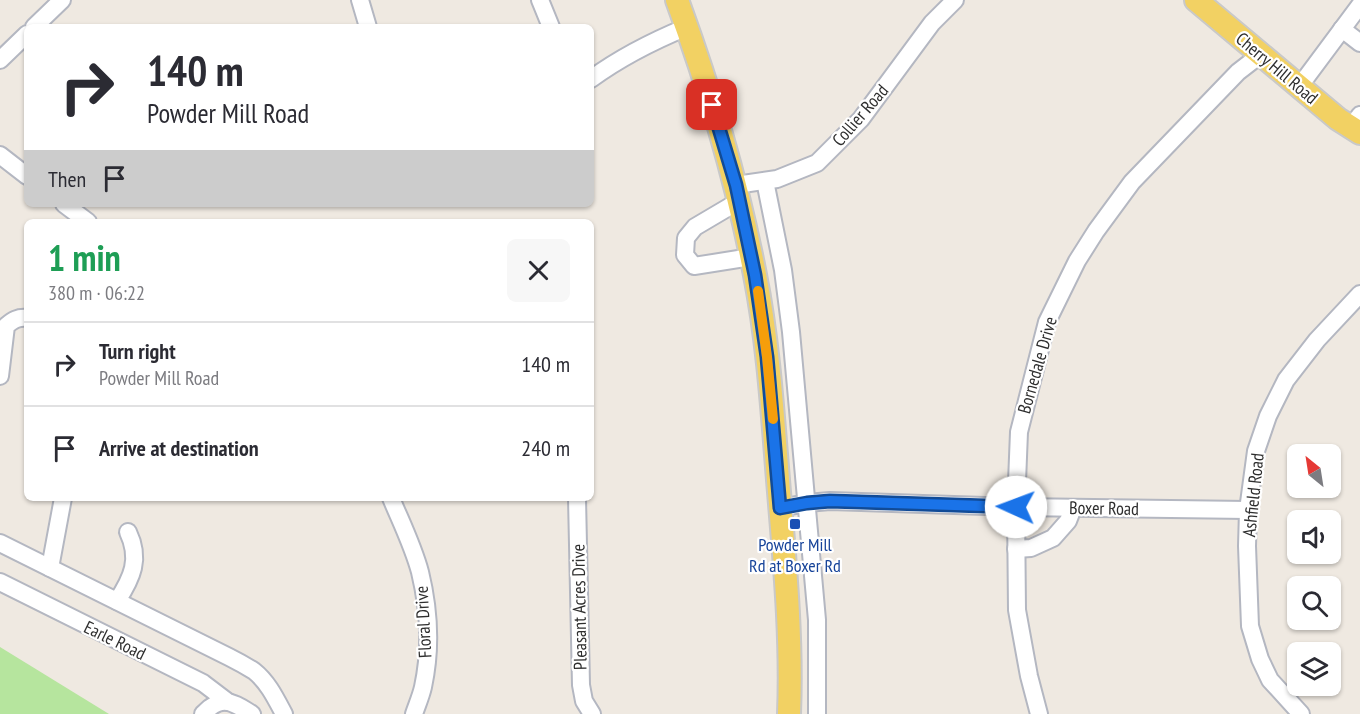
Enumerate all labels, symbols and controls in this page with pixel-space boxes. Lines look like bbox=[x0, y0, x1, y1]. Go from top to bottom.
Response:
street label: Cherry Hill Road bbox=[1231, 27, 1323, 109]
text: 140 m bbox=[147, 43, 244, 98]
icon: right bbox=[48, 48, 126, 126]
pin bbox=[686, 79, 737, 130]
street label: Collier Road bbox=[827, 79, 893, 151]
icon: arrive bbox=[695, 88, 728, 121]
text: Powder Mill Road bbox=[147, 96, 309, 130]
icon: arrive bbox=[98, 162, 131, 195]
text: Then bbox=[48, 165, 86, 193]
text: 1 min bbox=[48, 234, 121, 281]
button: close bbox=[507, 239, 570, 302]
text: 380 m · 06:22 bbox=[48, 280, 145, 306]
street label: Bornedale Drive bbox=[1012, 314, 1062, 416]
text: Turn right bbox=[99, 337, 176, 365]
icon: right bbox=[48, 348, 81, 381]
text: 140 m bbox=[521, 350, 570, 378]
text: Powder Mill Road bbox=[99, 365, 219, 391]
icon: arrive bbox=[48, 432, 81, 465]
text: Arrive at destination bbox=[99, 434, 259, 462]
text: 240 m bbox=[521, 434, 570, 462]
north arrow bbox=[1287, 444, 1341, 498]
map controls bbox=[1287, 444, 1341, 696]
street label: Ashfield Road bbox=[1237, 452, 1269, 538]
position arrow bbox=[984, 475, 1048, 539]
street label: Boxer Road bbox=[1069, 496, 1139, 520]
button: sound bbox=[1287, 510, 1341, 564]
marker: Powder Mill Rd at Boxer Rd bbox=[788, 517, 802, 531]
place label: Powder Mill Rd at Boxer Rd bbox=[749, 533, 841, 577]
street label: Pleasant Acres Drive bbox=[566, 544, 592, 670]
button: search bbox=[1287, 576, 1341, 630]
street label: Floral Drive bbox=[410, 585, 436, 659]
street label: Earle Road bbox=[80, 615, 150, 665]
button: layers bbox=[1287, 642, 1341, 696]

